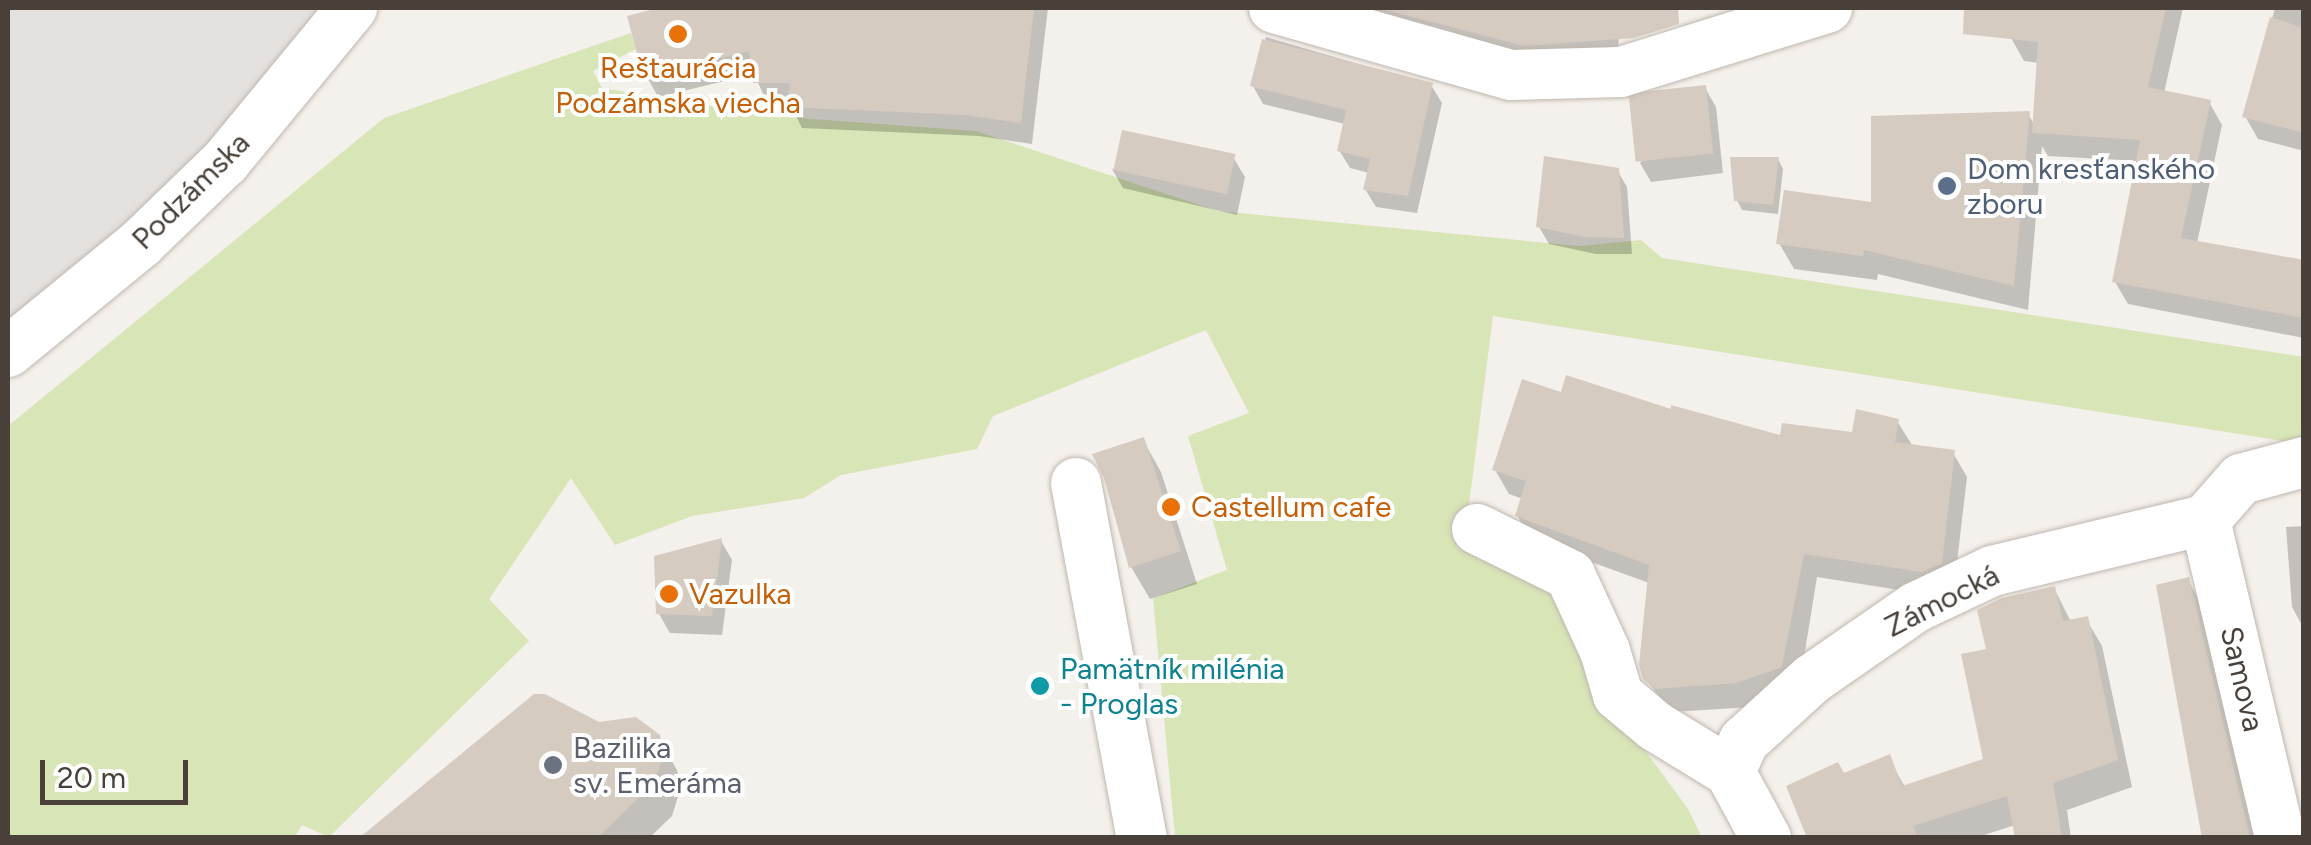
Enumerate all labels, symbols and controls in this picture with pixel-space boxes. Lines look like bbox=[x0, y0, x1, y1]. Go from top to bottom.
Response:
marker: Reštaurácia Podzámska viecha bbox=[667, 23, 689, 45]
place label: Reštaurácia Podzámska viecha bbox=[555, 50, 801, 120]
street label: Podzámska bbox=[125, 125, 257, 257]
place label: Dom kresťanského zboru bbox=[1967, 151, 2215, 222]
marker: Dom kresťanského zboru bbox=[1936, 175, 1958, 197]
place label: Castellum cafe bbox=[1191, 489, 1391, 525]
marker: Castellum cafe bbox=[1160, 496, 1182, 518]
street label: Zámocká bbox=[1879, 557, 2005, 645]
place label: Vazulka bbox=[689, 576, 791, 612]
marker: Vazulka bbox=[658, 583, 680, 605]
street label: Samova bbox=[2212, 623, 2272, 735]
place label: Pamätník milénia - Proglas bbox=[1060, 651, 1285, 722]
marker: Pamätník milénia - Proglas bbox=[1029, 675, 1051, 697]
place label: Bazilika sv. Emeráma bbox=[573, 730, 742, 800]
scale bar bbox=[45, 740, 192, 802]
marker: Bazilika sv. Emeráma bbox=[542, 754, 564, 776]
text: 20 m bbox=[57, 759, 126, 796]

